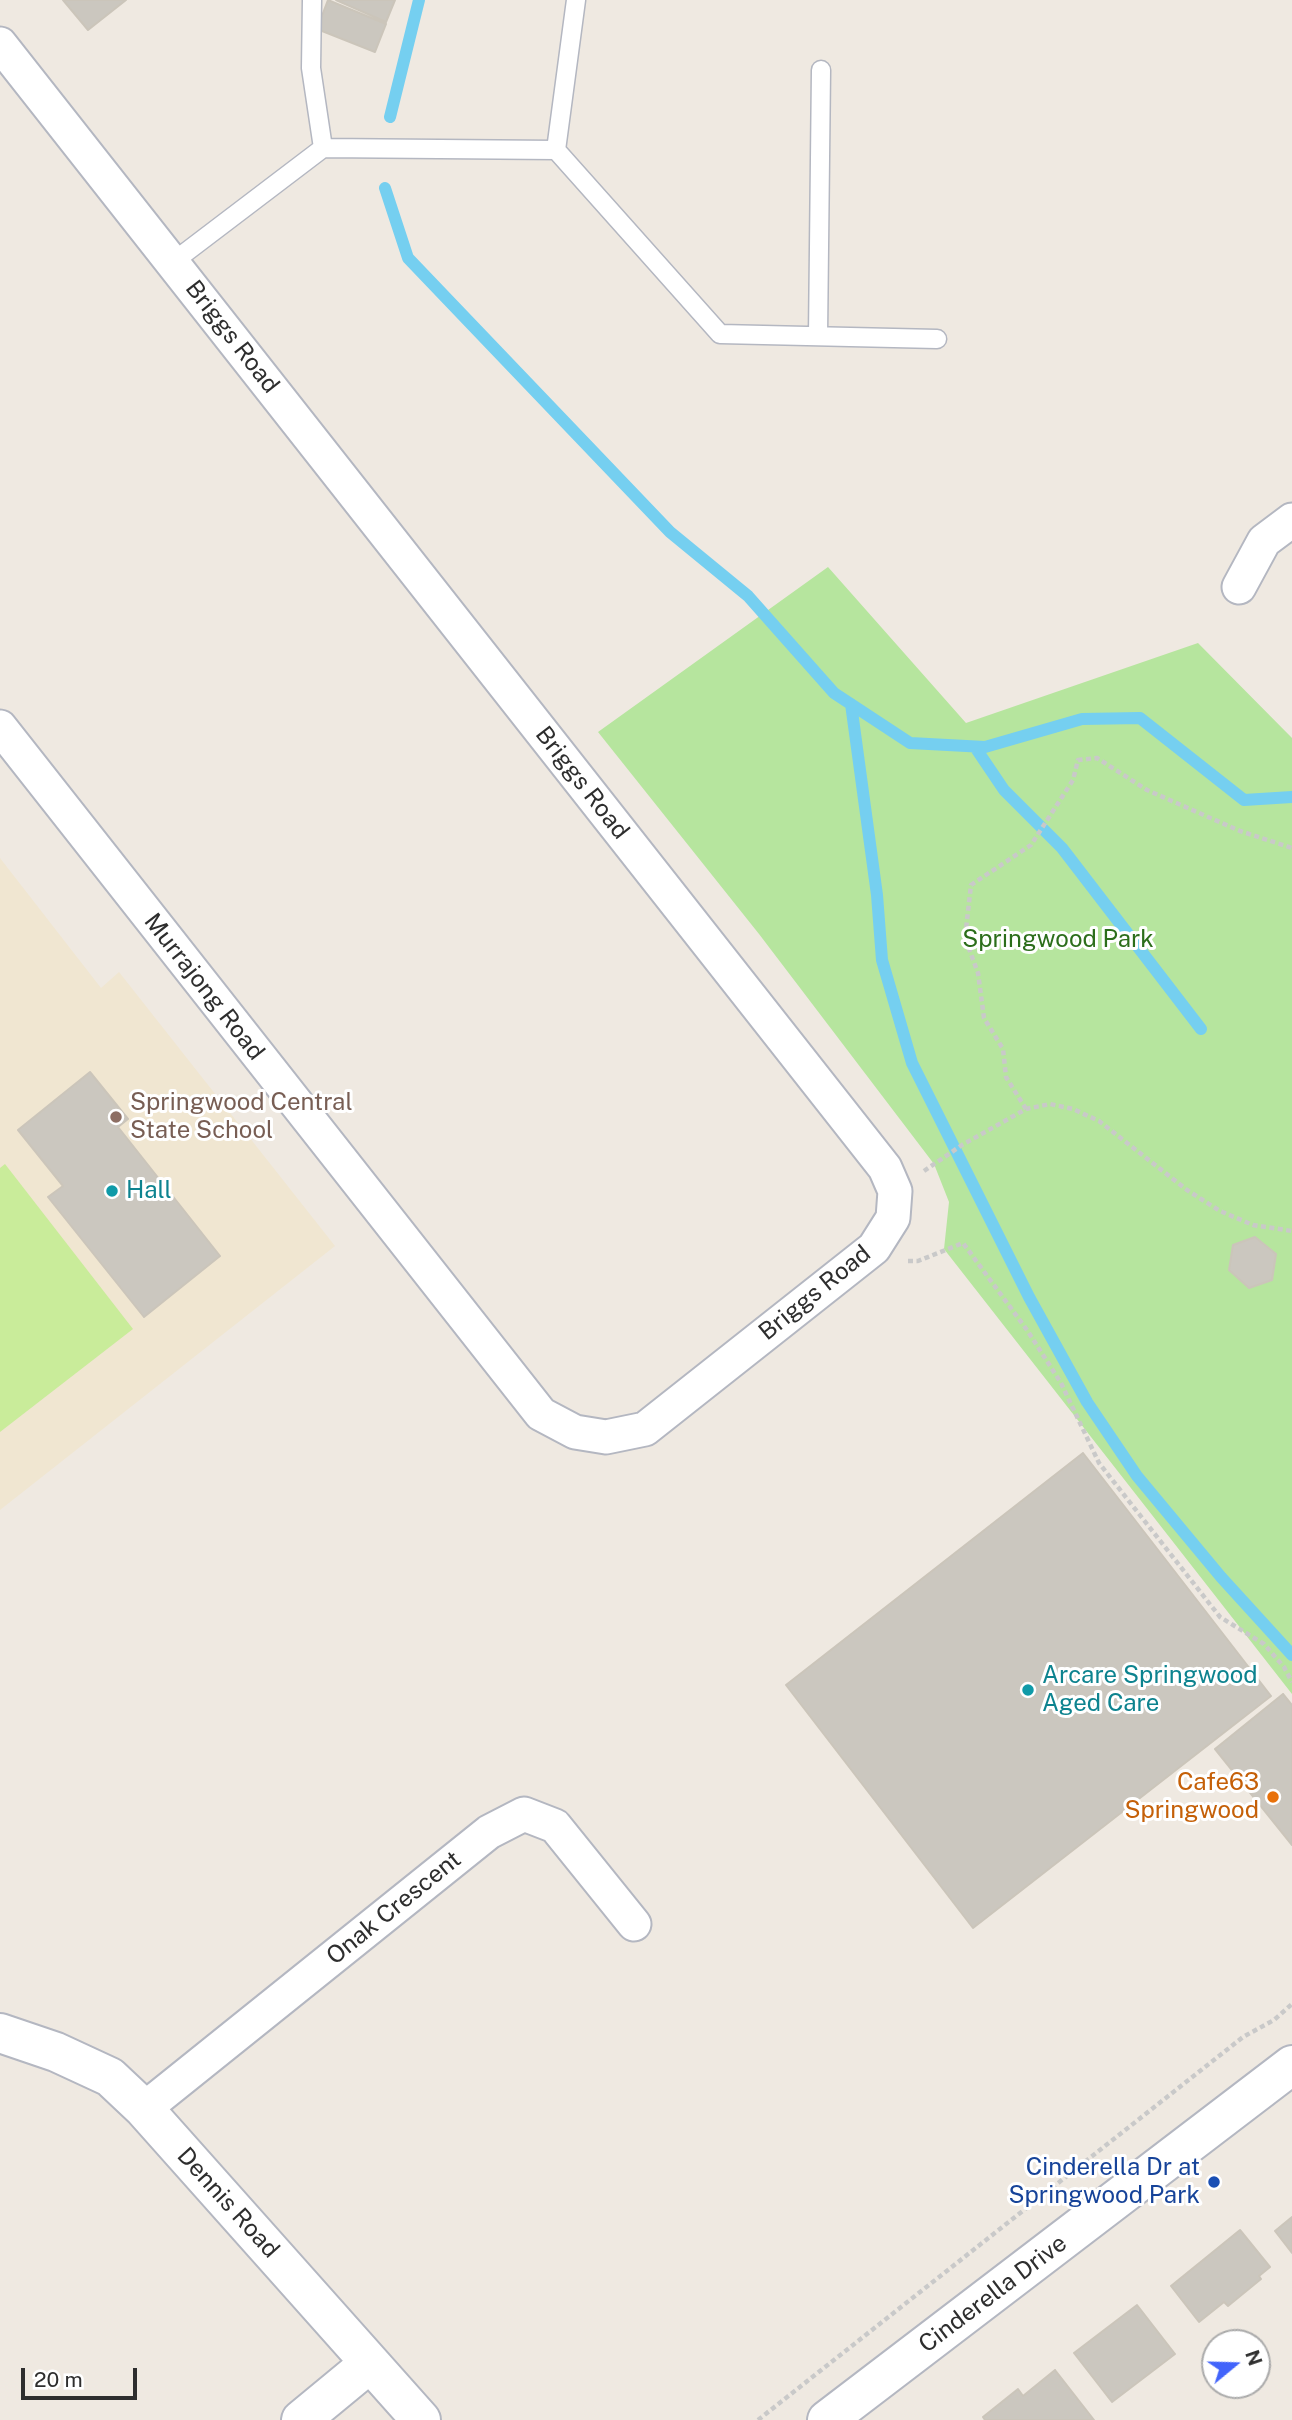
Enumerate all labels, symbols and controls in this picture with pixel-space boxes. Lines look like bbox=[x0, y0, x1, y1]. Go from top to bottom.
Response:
street label: Briggs Road bbox=[179, 275, 285, 399]
street label: Briggs Road bbox=[529, 721, 635, 845]
street label: Murrajong Road bbox=[138, 908, 270, 1066]
park label: Springwood Park bbox=[962, 926, 1154, 954]
place label: Springwood Central State School bbox=[130, 1089, 353, 1145]
marker: Springwood Central State School bbox=[108, 1109, 124, 1125]
place label: Hall bbox=[126, 1177, 172, 1205]
marker: Hall bbox=[104, 1183, 120, 1199]
street label: Briggs Road bbox=[753, 1239, 877, 1347]
place label: Arcare Springwood Aged Care bbox=[1042, 1662, 1258, 1718]
marker: Arcare Springwood Aged Care bbox=[1020, 1682, 1036, 1698]
place label: Cafe63 Springwood bbox=[1124, 1769, 1259, 1825]
marker: Cafe63 Springwood bbox=[1265, 1789, 1281, 1805]
street label: Onak Crescent bbox=[321, 1845, 467, 1971]
street label: Dennis Road bbox=[171, 2142, 285, 2264]
place label: Cinderella Dr at Springwood Park bbox=[1008, 2154, 1200, 2210]
marker: Cinderella Dr at Springwood Park bbox=[1206, 2174, 1222, 2190]
street label: Cinderella Drive bbox=[913, 2229, 1073, 2359]
north arrow bbox=[1201, 2329, 1271, 2399]
text: N bbox=[1241, 2347, 1267, 2368]
scale bar bbox=[24, 2354, 140, 2398]
text: 20 m bbox=[34, 2367, 83, 2392]

